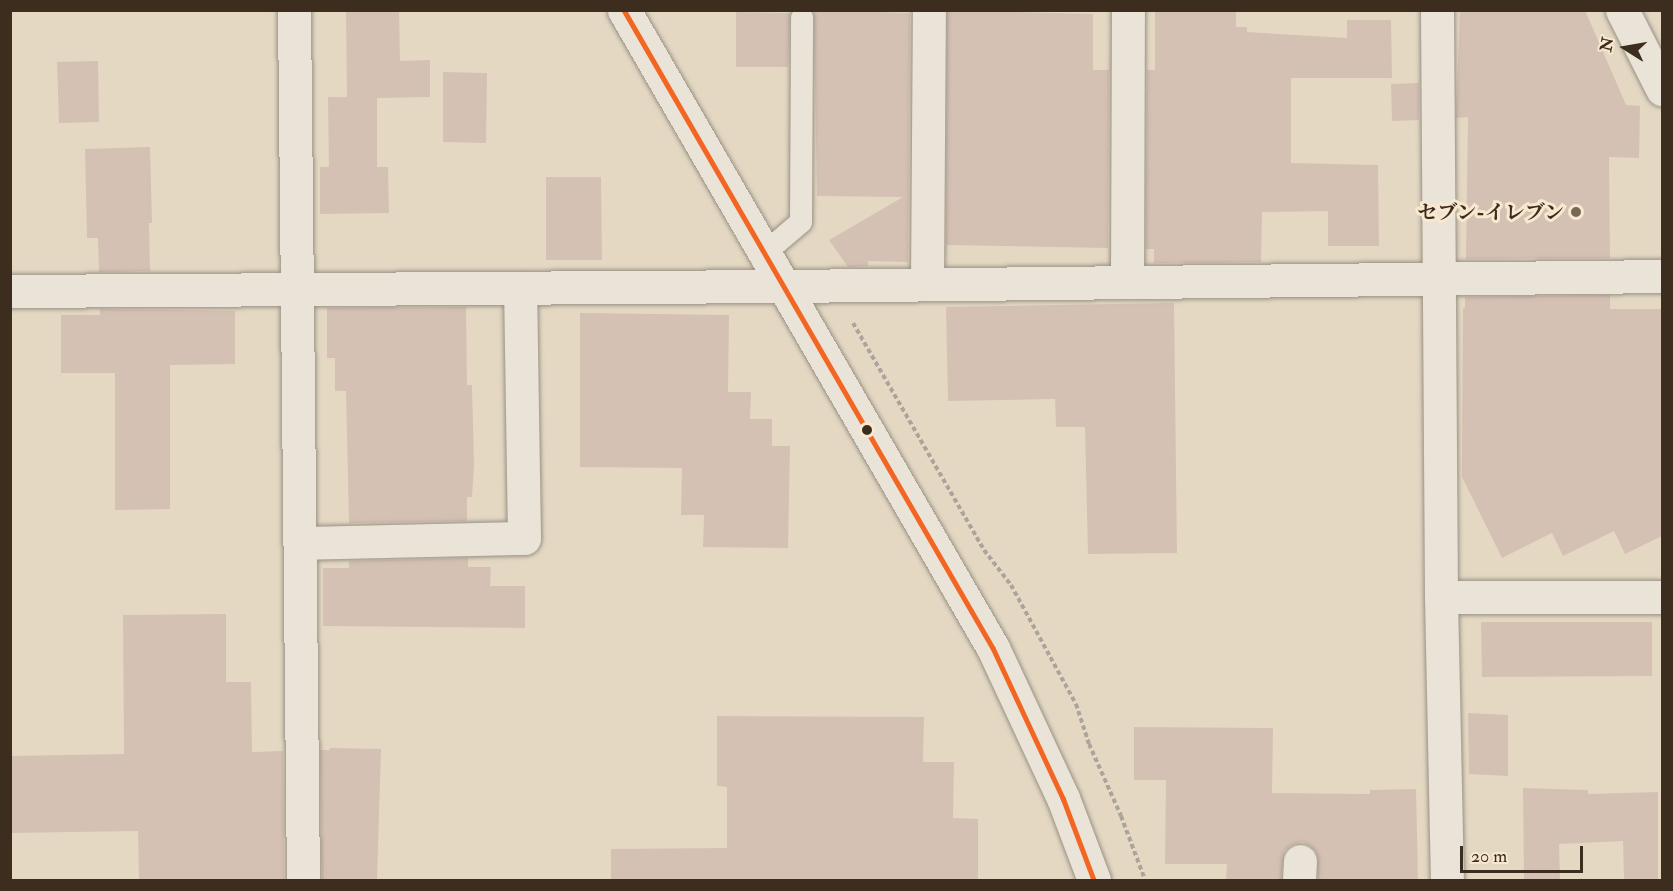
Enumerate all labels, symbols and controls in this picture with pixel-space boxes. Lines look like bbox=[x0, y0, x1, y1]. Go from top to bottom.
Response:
north arrow bbox=[1595, 18, 1655, 78]
text: N bbox=[1596, 36, 1619, 54]
place label: セブン-イレブン bbox=[1416, 200, 1564, 224]
marker: セブン-イレブン bbox=[1569, 205, 1583, 219]
unlabelled marker bbox=[861, 424, 873, 436]
scale bar bbox=[1463, 834, 1586, 872]
text: 20 m bbox=[1471, 845, 1507, 868]

